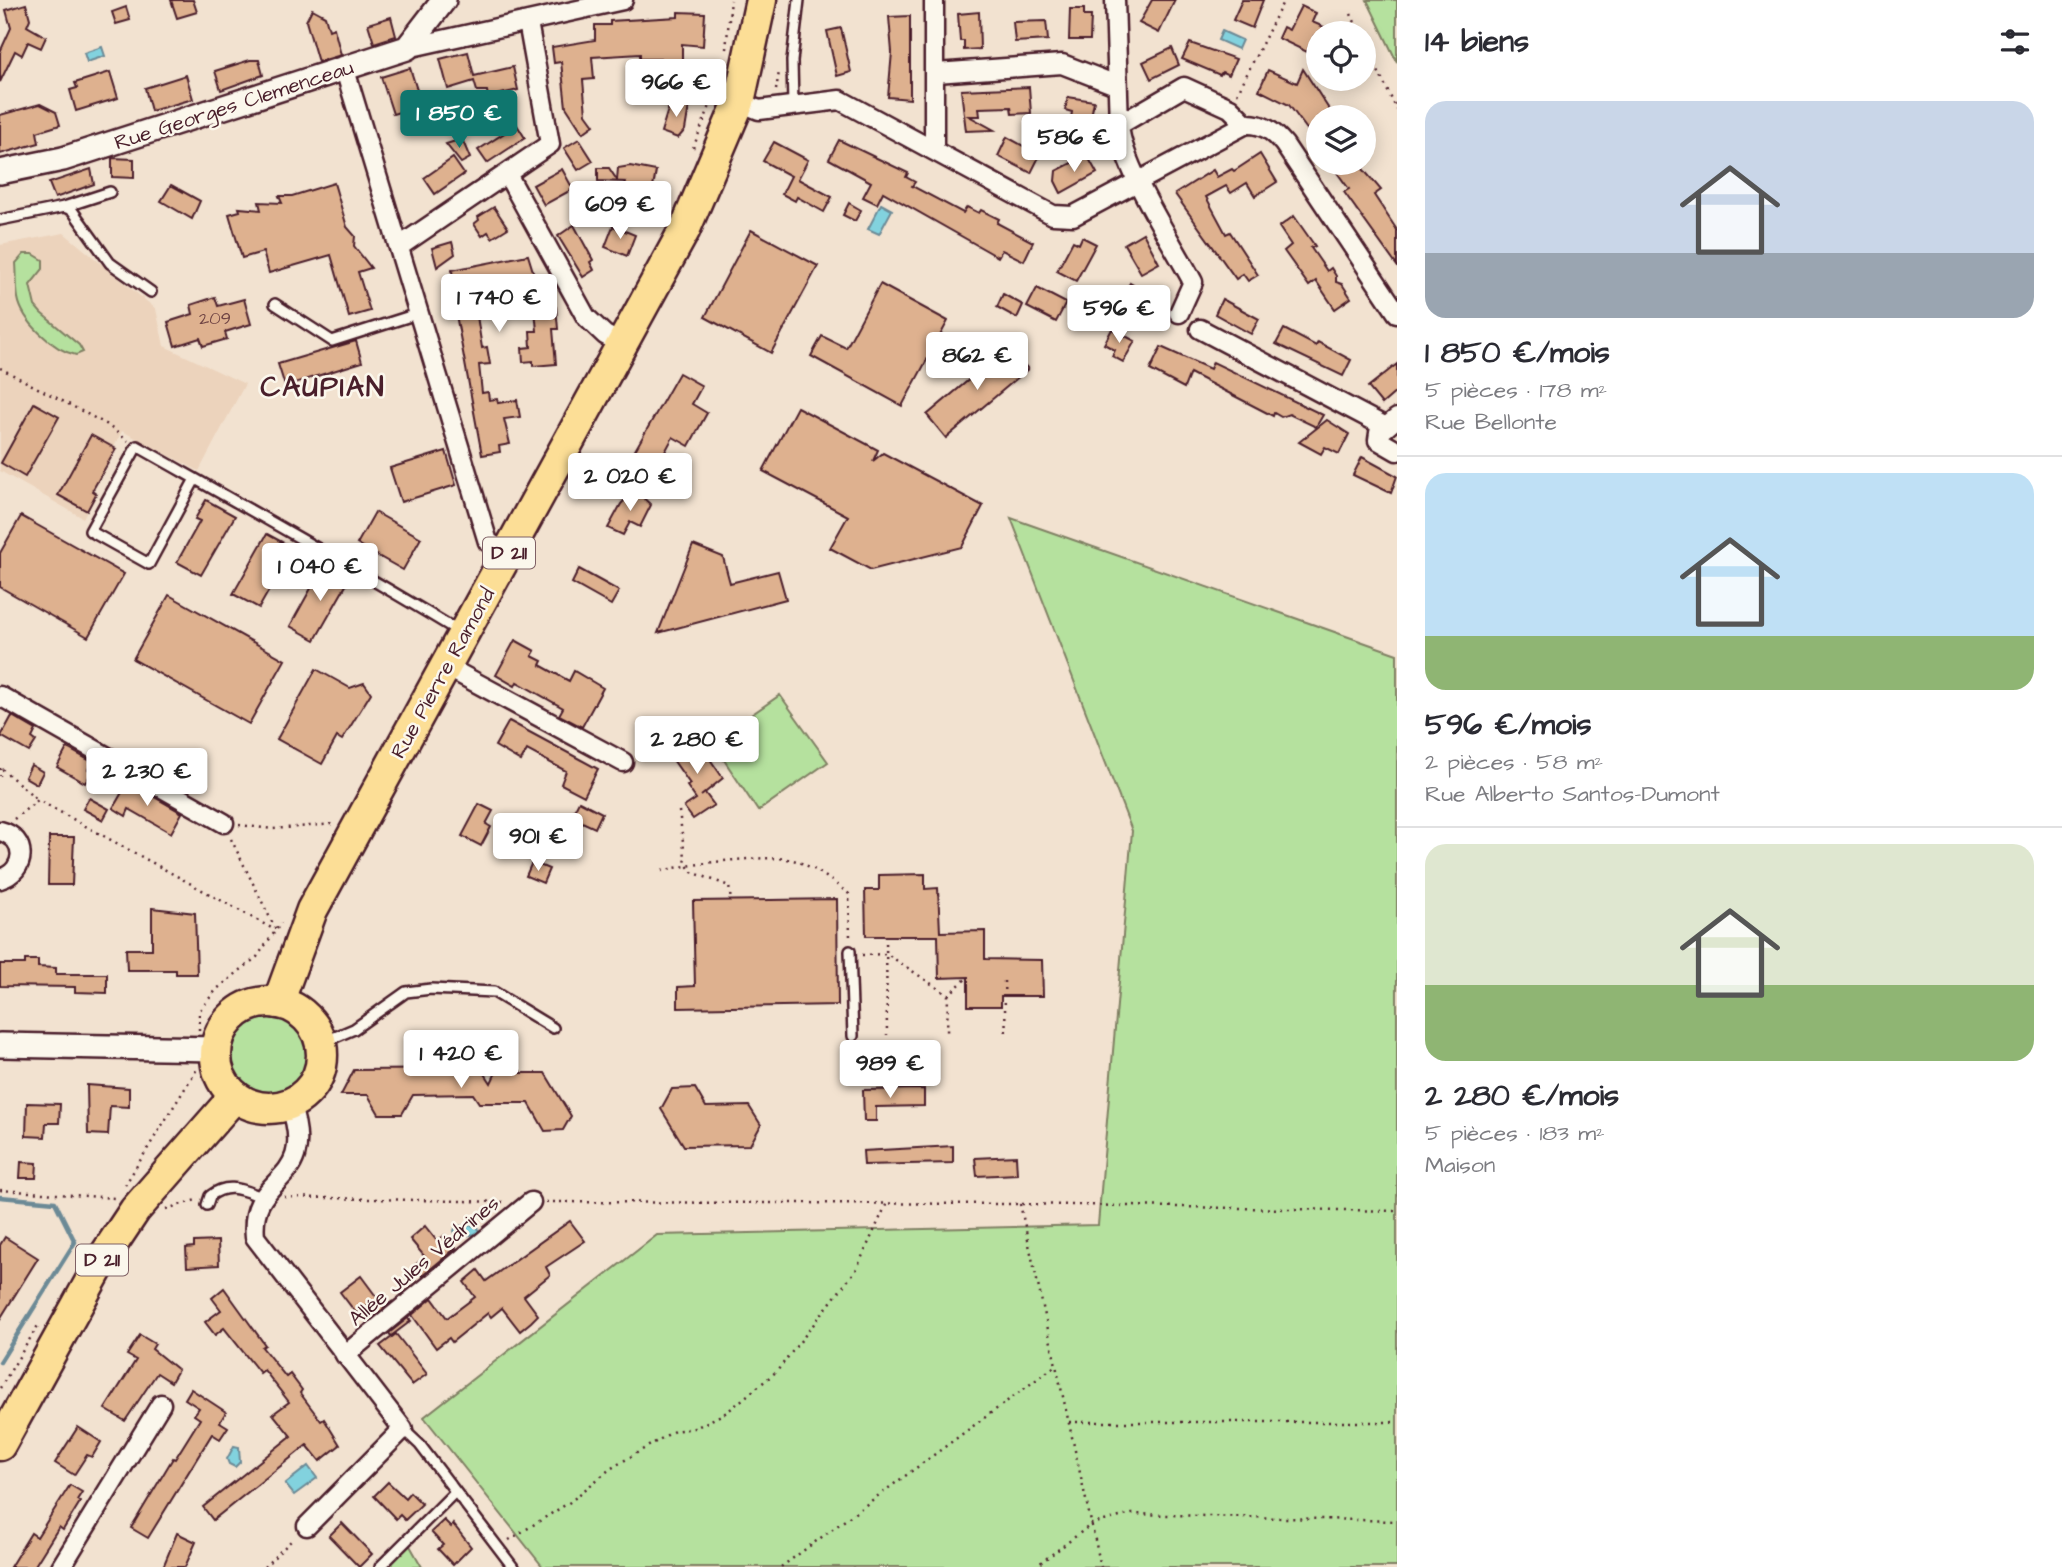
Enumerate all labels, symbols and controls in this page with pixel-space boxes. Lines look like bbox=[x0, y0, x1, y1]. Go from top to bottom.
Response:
map controls bbox=[1306, 21, 1376, 175]
button: locate bbox=[1306, 21, 1376, 91]
text: 14 biens bbox=[1425, 21, 1529, 63]
icon: filters bbox=[1996, 23, 2034, 61]
street label: Rue Georges Clemenceau bbox=[111, 53, 358, 159]
pin: 966 € bbox=[627, 60, 725, 119]
text: 966 € bbox=[641, 66, 711, 98]
pin: 1 850 € bbox=[394, 90, 524, 150]
text: 1 850 € bbox=[416, 97, 502, 129]
button: layers bbox=[1306, 105, 1376, 175]
pin: 586 € bbox=[1025, 114, 1123, 174]
text: 586 € bbox=[1037, 121, 1111, 153]
icon: home bbox=[1667, 147, 1793, 273]
pin: 609 € bbox=[571, 182, 669, 241]
text: 609 € bbox=[585, 188, 655, 220]
pin: 1 740 € bbox=[434, 274, 564, 334]
text: 1 740 € bbox=[457, 281, 541, 313]
pin: 596 € bbox=[1070, 286, 1168, 345]
text: 596 € bbox=[1083, 292, 1155, 324]
house number: 209 bbox=[199, 306, 231, 331]
pin: 862 € bbox=[928, 332, 1026, 392]
text: 1 850 €/mois bbox=[1425, 332, 1610, 374]
text: 862 € bbox=[942, 339, 1012, 371]
district label: CAUPIAN bbox=[260, 368, 386, 407]
text: 5 pièces · 178 m² bbox=[1425, 374, 1607, 406]
text: Rue Bellonte bbox=[1425, 406, 1557, 438]
pin: 2 020 € bbox=[565, 454, 695, 513]
text: 2 020 € bbox=[584, 460, 676, 492]
icon: home bbox=[1667, 519, 1793, 645]
road number: D 211 bbox=[483, 538, 535, 568]
pin: 1 040 € bbox=[255, 544, 385, 603]
text: 1 040 € bbox=[278, 550, 362, 582]
street label: Rue Pierre Ramond bbox=[384, 582, 502, 764]
text: 596 €/mois bbox=[1425, 704, 1591, 746]
pin: 2 280 € bbox=[632, 716, 762, 776]
text: 2 280 € bbox=[651, 723, 743, 755]
text: 2 pièces · 58 m² bbox=[1425, 746, 1603, 778]
pin: 2 230 € bbox=[82, 748, 212, 808]
text: 2 230 € bbox=[102, 755, 192, 787]
text: Rue Alberto Santos-Dumont bbox=[1425, 778, 1720, 810]
pin: 901 € bbox=[489, 814, 587, 873]
text: 901 € bbox=[509, 820, 567, 852]
icon: home bbox=[1667, 890, 1793, 1016]
pin: 1 420 € bbox=[396, 1030, 526, 1090]
text: 1 420 € bbox=[420, 1037, 502, 1069]
pin: 989 € bbox=[841, 1040, 939, 1100]
text: 989 € bbox=[856, 1047, 924, 1079]
text: 2 280 €/mois bbox=[1425, 1075, 1619, 1117]
text: 5 pièces · 183 m² bbox=[1425, 1117, 1605, 1149]
text: Maison bbox=[1425, 1149, 1495, 1181]
street label: Allée Jules Védrines bbox=[342, 1189, 506, 1333]
road number: D 211 bbox=[76, 1244, 128, 1276]

